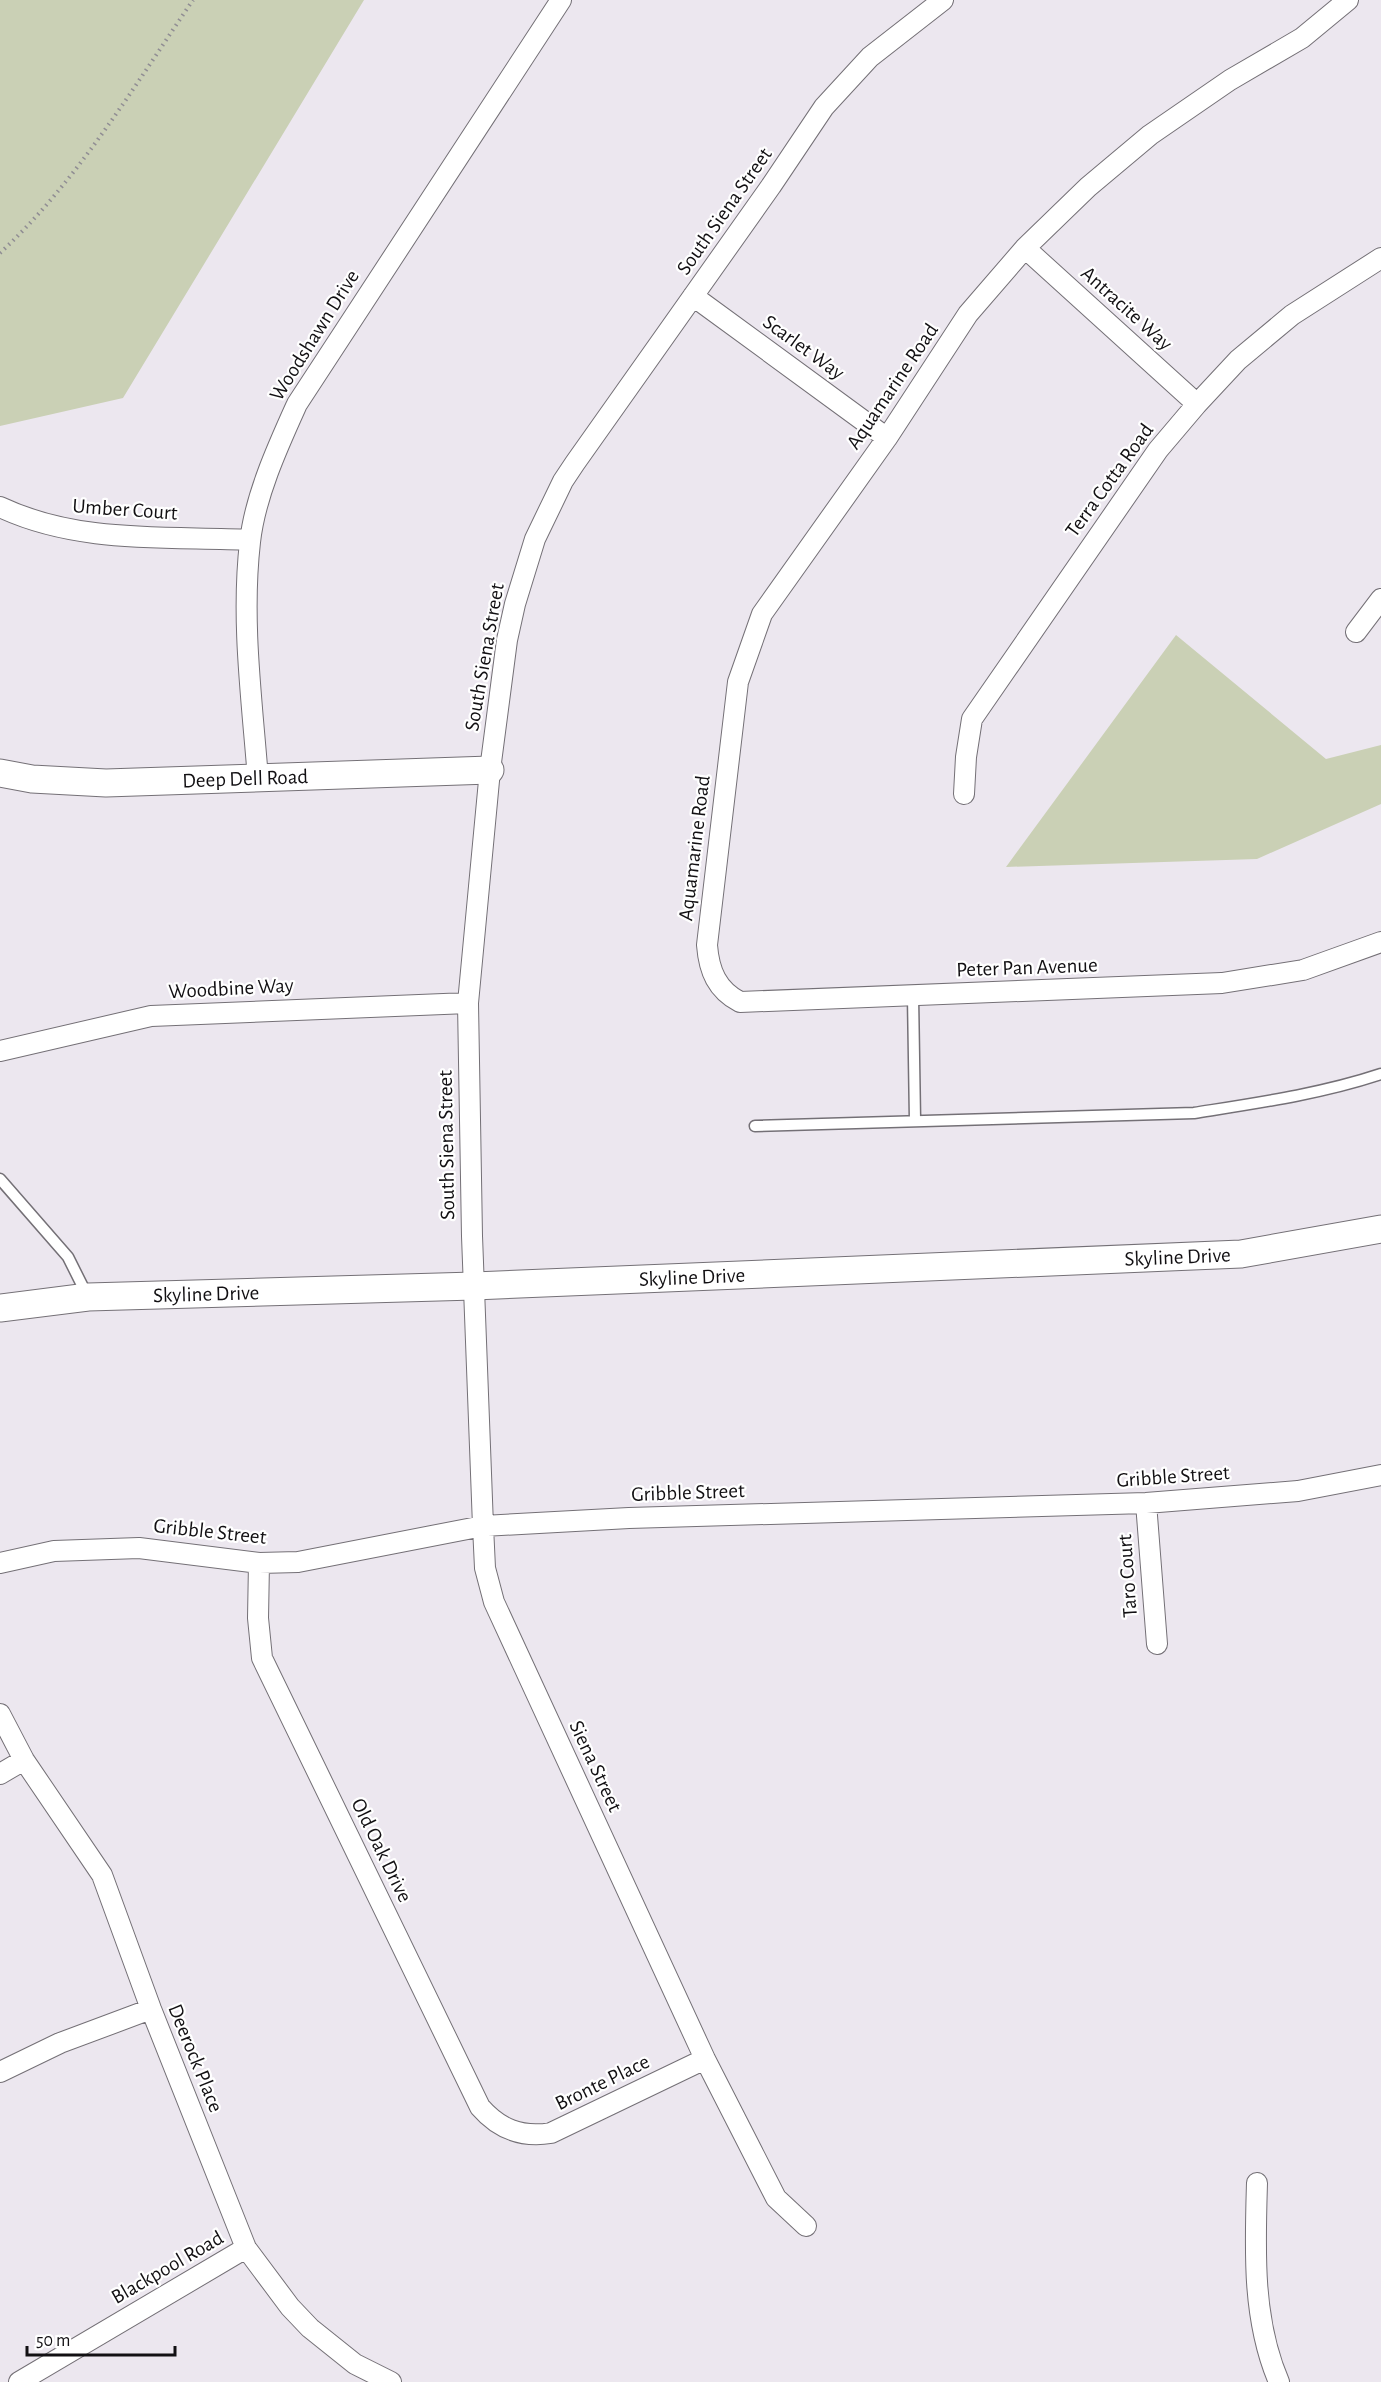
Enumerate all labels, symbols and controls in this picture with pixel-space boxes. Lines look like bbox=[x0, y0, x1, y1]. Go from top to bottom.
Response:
street label: South Siena Street bbox=[673, 144, 776, 279]
street label: Antracite Way bbox=[1077, 262, 1176, 354]
street label: Woodshawn Drive bbox=[266, 266, 363, 404]
street label: Scarlet Way bbox=[759, 311, 848, 384]
street label: Aquamarine Road bbox=[843, 320, 942, 453]
street label: Terra Cotta Road bbox=[1061, 420, 1157, 541]
street label: Umber Court bbox=[72, 495, 178, 524]
street label: South Siena Street bbox=[461, 581, 508, 733]
street label: Deep Dell Road bbox=[182, 766, 309, 791]
street label: Aquamarine Road bbox=[675, 774, 714, 922]
street label: Peter Pan Avenue bbox=[956, 955, 1098, 980]
street label: Woodbine Way bbox=[168, 975, 294, 1002]
street label: South Siena Street bbox=[435, 1070, 458, 1220]
street label: Skyline Drive bbox=[1124, 1244, 1231, 1270]
street label: Skyline Drive bbox=[638, 1265, 746, 1290]
street label: Skyline Drive bbox=[153, 1282, 260, 1306]
street label: Gribble Street bbox=[1116, 1462, 1231, 1491]
street label: Gribble Street bbox=[631, 1480, 745, 1505]
street label: Gribble Street bbox=[152, 1515, 268, 1548]
street label: Taro Court bbox=[1114, 1533, 1141, 1618]
street label: Siena Street bbox=[565, 1717, 626, 1815]
street label: Old Oak Drive bbox=[347, 1795, 416, 1905]
street label: Deerock Place bbox=[164, 2001, 227, 2115]
street label: Bronte Place bbox=[552, 2051, 653, 2114]
street label: Blackpool Road bbox=[108, 2227, 227, 2308]
scale bar bbox=[27, 2319, 176, 2357]
text: 50 m bbox=[36, 2332, 70, 2350]

